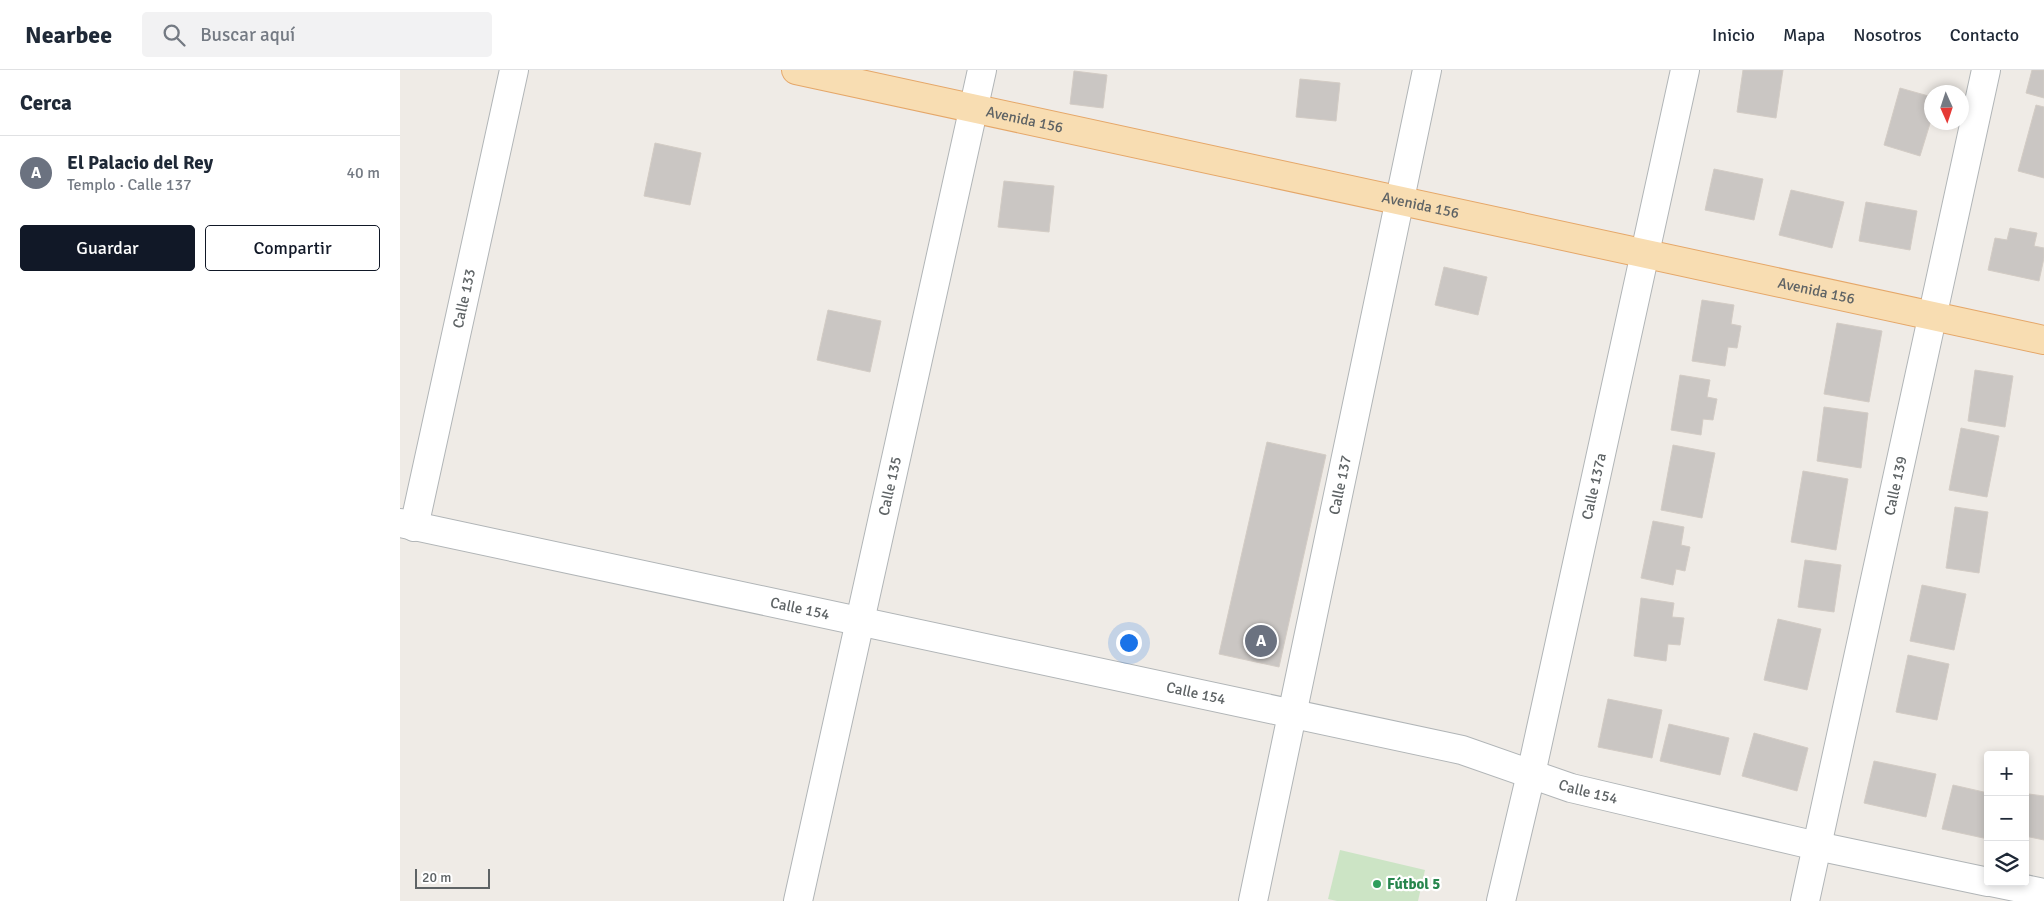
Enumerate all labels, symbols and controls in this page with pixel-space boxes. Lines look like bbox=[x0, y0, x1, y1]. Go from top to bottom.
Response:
search box bbox=[142, 12, 492, 57]
text: Nearbee bbox=[25, 20, 112, 50]
icon: search bbox=[160, 21, 188, 49]
text: Buscar aquí bbox=[200, 23, 295, 47]
text: Inicio bbox=[1712, 24, 1755, 46]
text: Mapa bbox=[1783, 24, 1825, 46]
text: Nosotros bbox=[1853, 24, 1922, 46]
text: Contacto bbox=[1950, 24, 2019, 46]
north arrow bbox=[1924, 85, 1969, 130]
text: Cerca bbox=[20, 90, 72, 116]
street label: Avenida 156 bbox=[984, 102, 1065, 137]
text: El Palacio del Rey bbox=[67, 151, 213, 175]
text: A bbox=[31, 163, 41, 183]
text: 40 m bbox=[346, 163, 380, 183]
text: Templo · Calle 137 bbox=[67, 175, 192, 195]
street label: Avenida 156 bbox=[1380, 188, 1461, 222]
button: Guardar bbox=[20, 225, 195, 271]
button: Compartir bbox=[205, 225, 380, 271]
street label: Calle 133 bbox=[449, 267, 479, 330]
street label: Avenida 156 bbox=[1776, 274, 1857, 308]
street label: Calle 137a bbox=[1578, 451, 1610, 521]
street label: Calle 137 bbox=[1325, 454, 1355, 516]
street label: Calle 139 bbox=[1880, 454, 1911, 517]
street label: Calle 135 bbox=[875, 455, 905, 517]
street label: Calle 154 bbox=[769, 593, 831, 624]
pin: A bbox=[1245, 622, 1277, 660]
your location bbox=[1116, 630, 1142, 656]
street label: Calle 154 bbox=[1165, 678, 1227, 708]
map controls bbox=[1984, 751, 2029, 886]
button: + bbox=[1984, 751, 2029, 796]
street label: Calle 154 bbox=[1556, 775, 1619, 808]
button: − bbox=[1984, 796, 2029, 841]
button: layers bbox=[1984, 841, 2029, 886]
scale bar bbox=[415, 866, 490, 889]
text: 20 m bbox=[422, 869, 451, 886]
place label: Fútbol 5 bbox=[1387, 875, 1440, 893]
marker: Fútbol 5 bbox=[1371, 878, 1383, 890]

